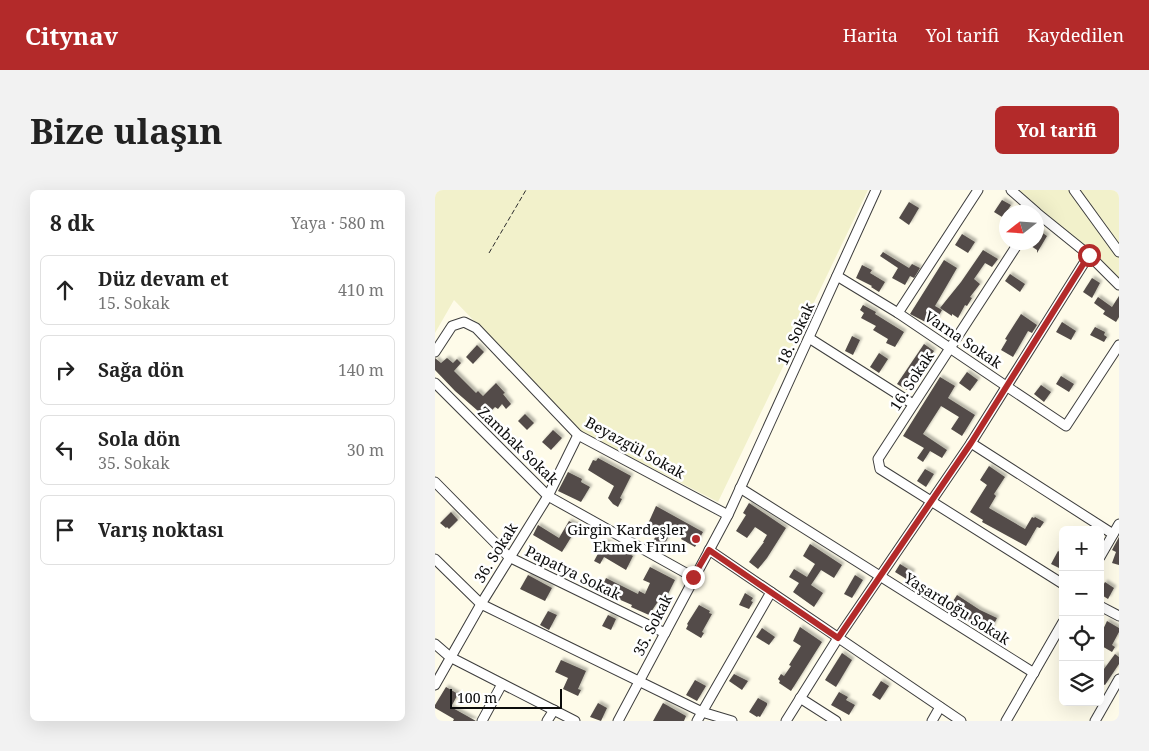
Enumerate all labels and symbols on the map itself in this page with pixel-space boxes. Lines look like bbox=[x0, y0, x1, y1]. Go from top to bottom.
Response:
north arrow bbox=[999, 205, 1044, 250]
route start bbox=[1078, 244, 1101, 267]
street label: 18. Sokak bbox=[772, 299, 818, 368]
street label: Varna Sokak bbox=[921, 306, 1006, 373]
street label: 16. Sokak bbox=[884, 347, 938, 414]
street label: Zambak Sokak bbox=[474, 402, 563, 489]
street label: Beyazgül Sokak bbox=[582, 411, 689, 483]
street label: 36. Sokak bbox=[469, 518, 522, 586]
place label: Girgin Kardeşler Ekmek Fırını bbox=[567, 519, 686, 556]
marker: Girgin Kardeşler Ekmek Fırını bbox=[690, 533, 702, 545]
street label: Papatya Sokak bbox=[522, 540, 625, 604]
route end bbox=[682, 566, 705, 589]
street label: Yaşardoğu Sokak bbox=[900, 567, 1014, 649]
street label: 35. Sokak bbox=[628, 590, 676, 659]
scale bar bbox=[450, 686, 563, 709]

